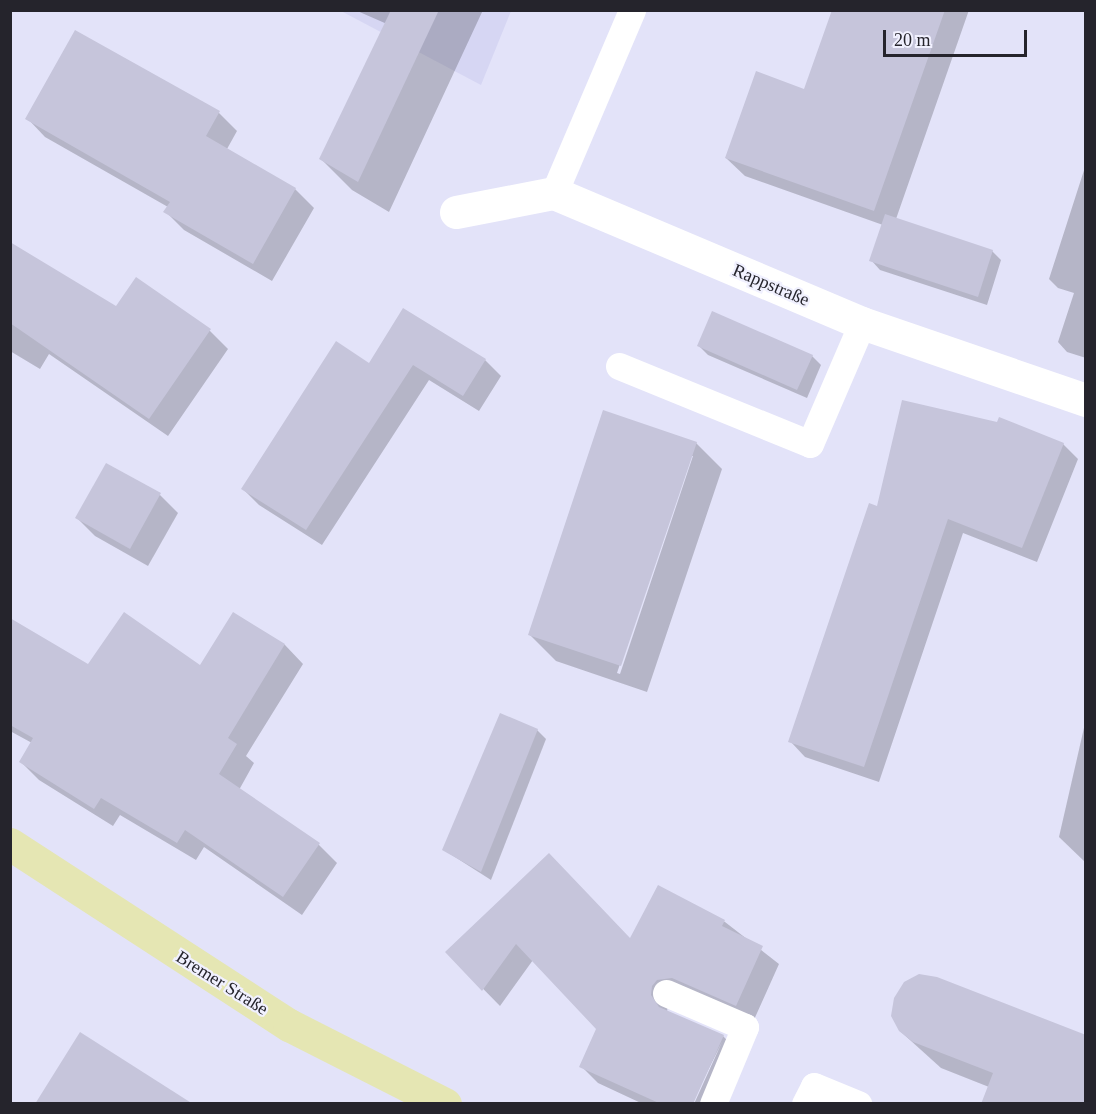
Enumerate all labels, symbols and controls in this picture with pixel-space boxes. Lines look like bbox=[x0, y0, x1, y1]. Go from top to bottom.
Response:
scale bar bbox=[886, 18, 1030, 56]
text: 20 m bbox=[894, 30, 931, 50]
street label: Rappstraße bbox=[730, 259, 812, 311]
street label: Bremer Straße bbox=[172, 946, 272, 1020]

